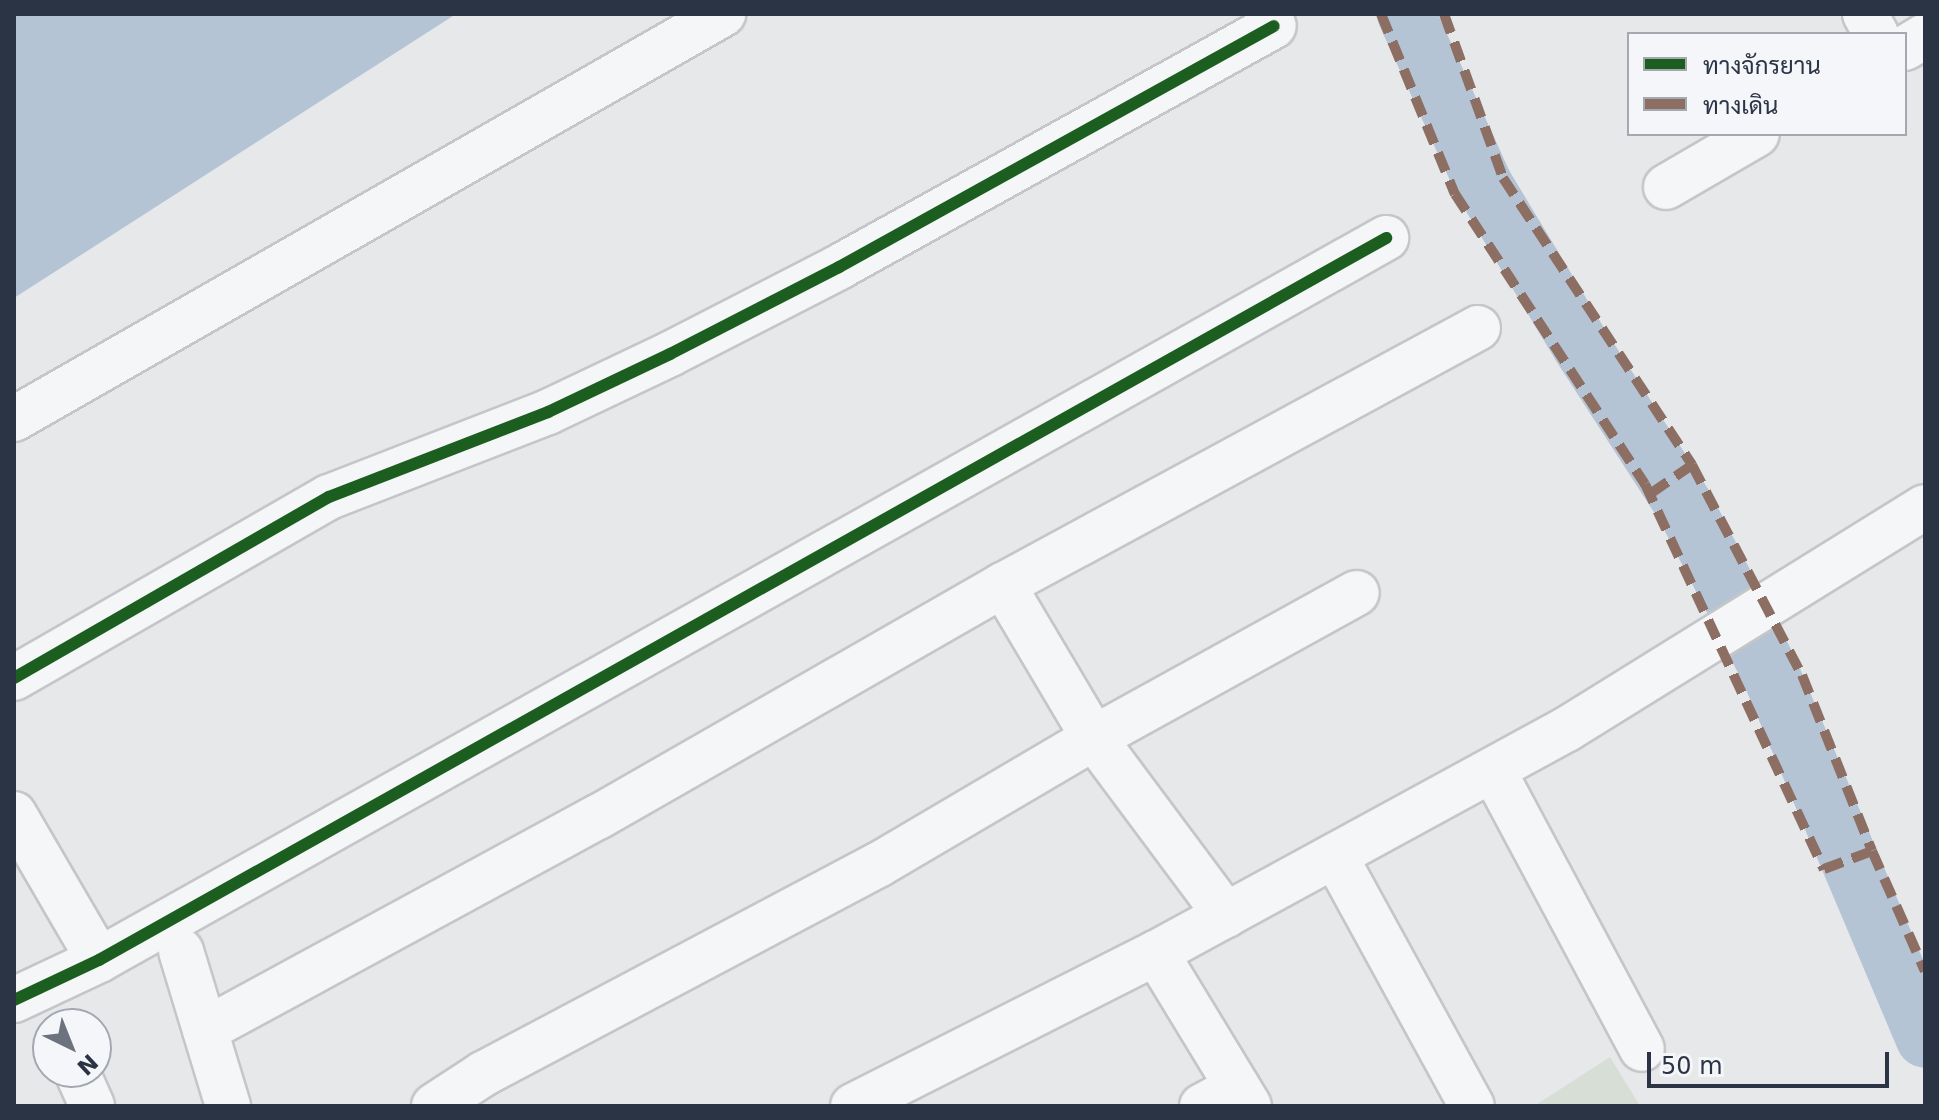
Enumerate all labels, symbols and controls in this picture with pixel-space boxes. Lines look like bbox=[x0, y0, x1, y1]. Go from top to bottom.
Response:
legend bbox=[1627, 32, 1907, 136]
text: ทางจักรยาน bbox=[1703, 52, 1821, 80]
text: ทางเดิน bbox=[1703, 92, 1778, 120]
north arrow bbox=[32, 1008, 112, 1088]
scale bar bbox=[1651, 1036, 1893, 1086]
text: N bbox=[72, 1049, 103, 1080]
text: 50 m bbox=[1661, 1052, 1723, 1080]

